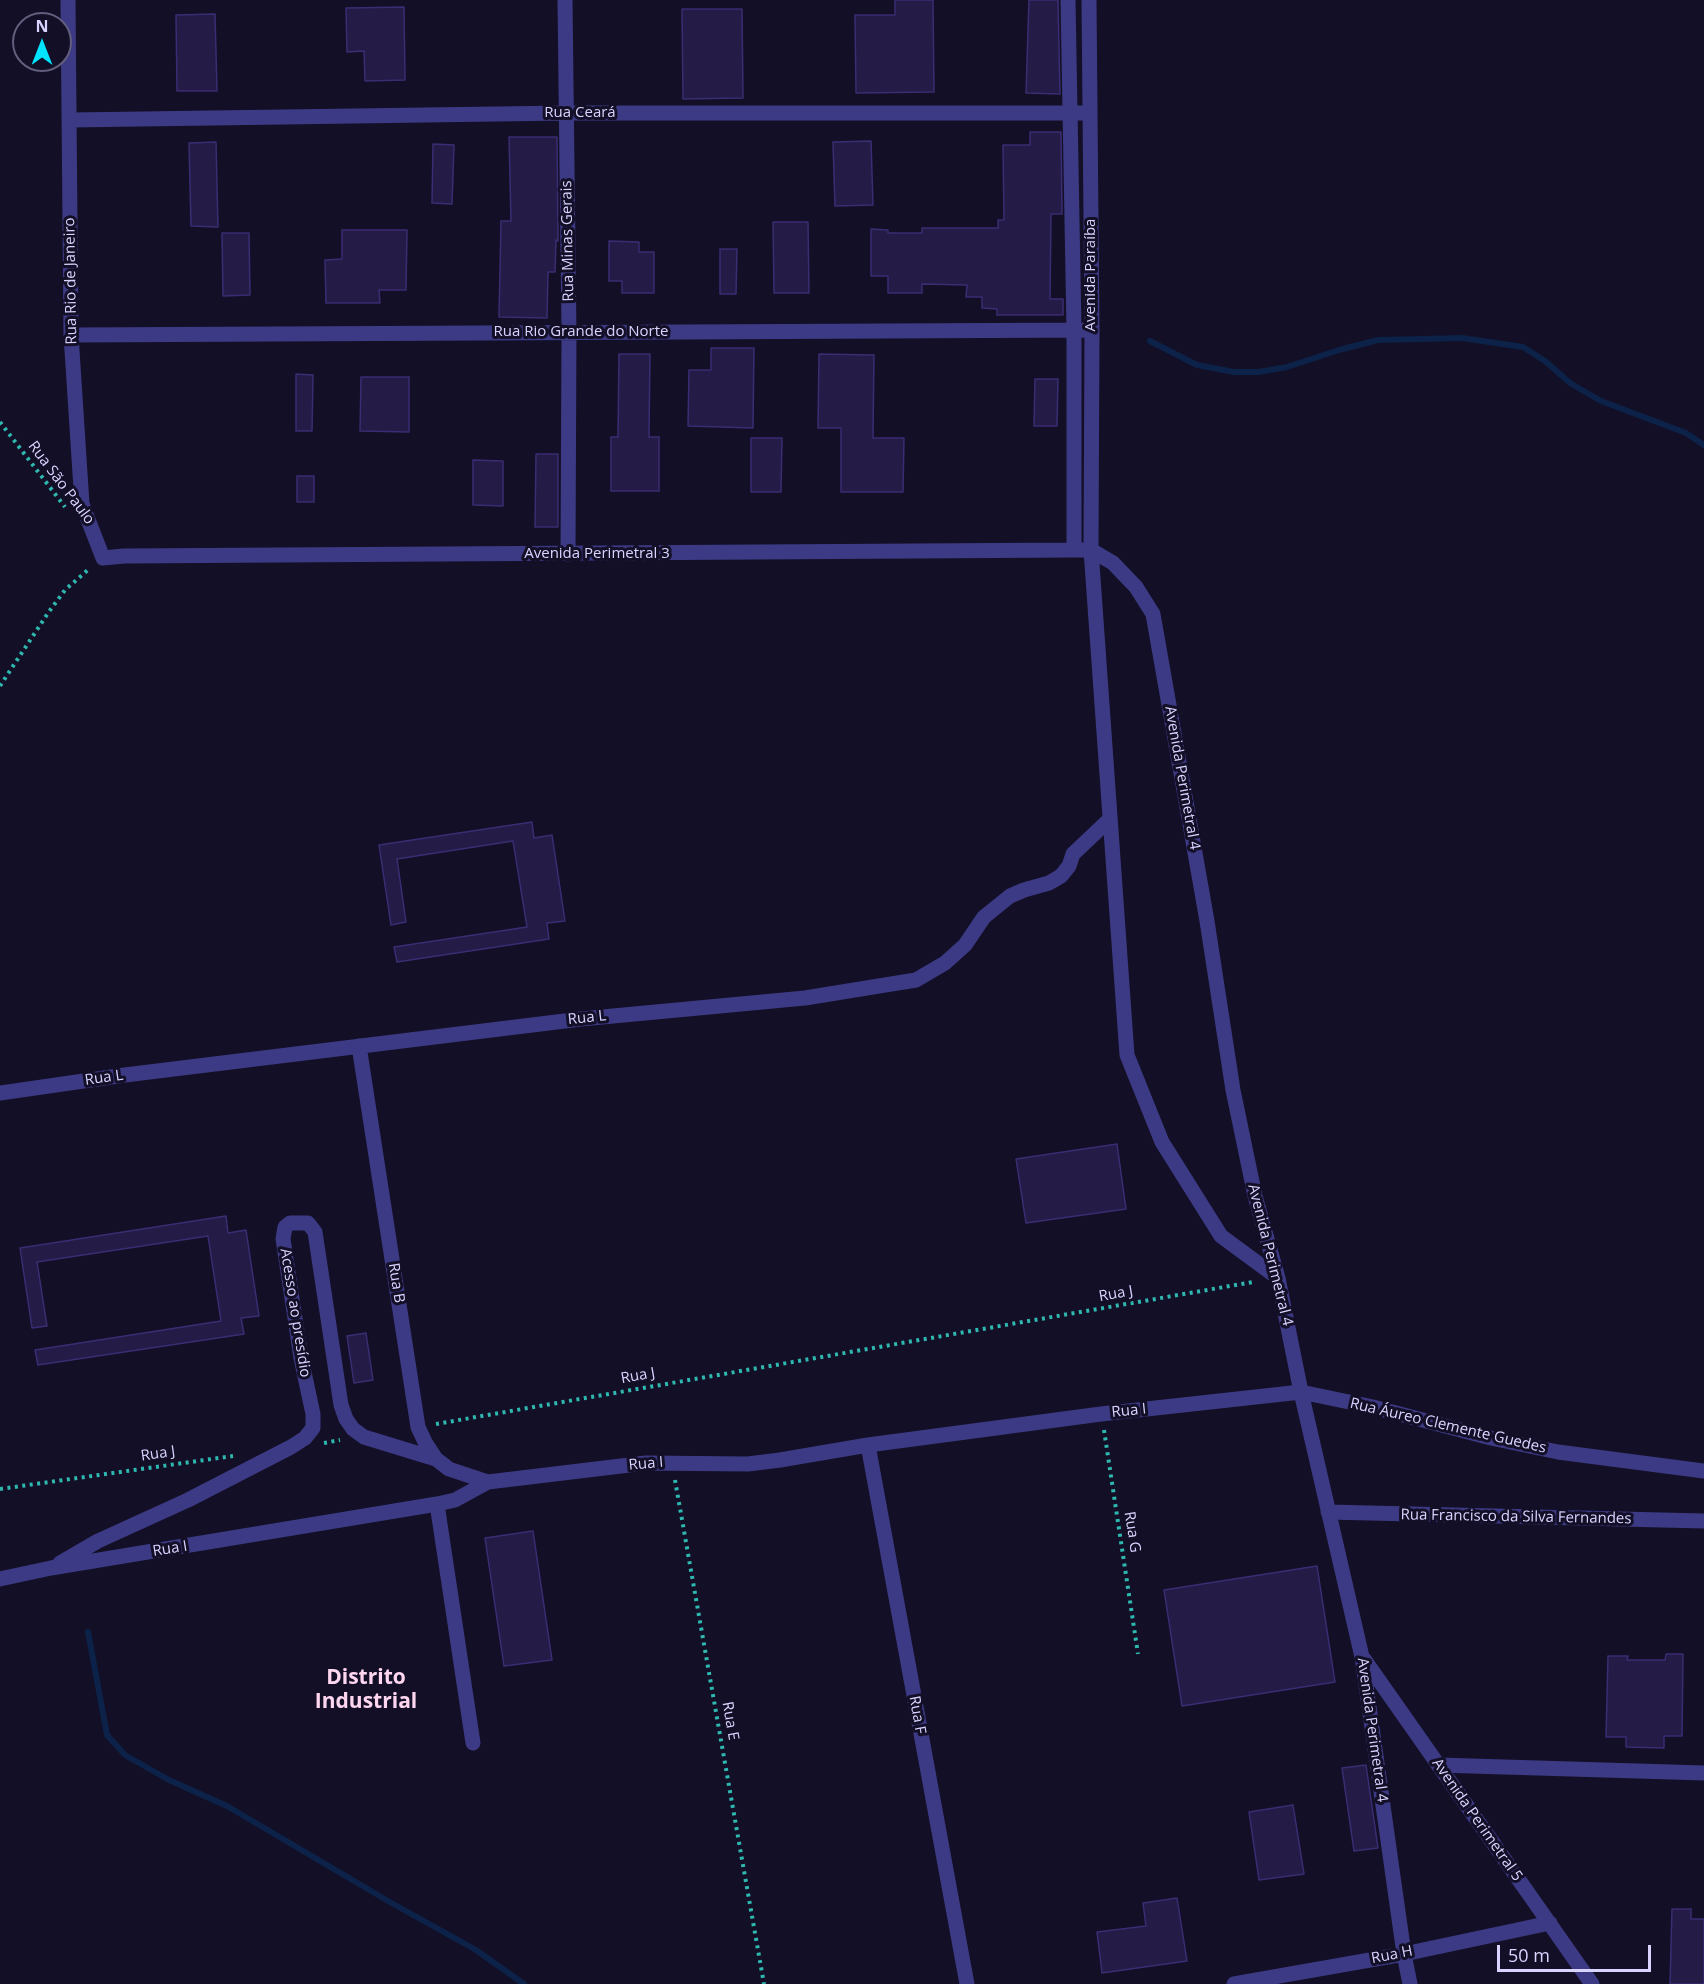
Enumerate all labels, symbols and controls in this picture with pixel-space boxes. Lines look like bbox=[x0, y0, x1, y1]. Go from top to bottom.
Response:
north arrow bbox=[12, 12, 72, 72]
text: N bbox=[35, 15, 49, 37]
street label: Rua Ceará bbox=[544, 104, 616, 122]
street label: Rua Minas Gerais bbox=[558, 180, 578, 302]
street label: Rua Rio de Janeiro bbox=[61, 217, 81, 345]
street label: Avenida Paraíba bbox=[1082, 219, 1100, 331]
street label: Rua Rio Grande do Norte bbox=[493, 323, 669, 341]
street label: Rua São Paulo bbox=[24, 438, 98, 528]
street label: Avenida Perimetral 3 bbox=[524, 545, 670, 563]
street label: Avenida Perimetral 4 bbox=[1161, 705, 1203, 851]
street label: Rua L bbox=[567, 1007, 607, 1029]
street label: Rua L bbox=[84, 1066, 124, 1090]
street label: Avenida Perimetral 4 bbox=[1244, 1182, 1296, 1328]
street label: Acesso ao presídio bbox=[276, 1247, 314, 1379]
street label: Rua B bbox=[384, 1262, 408, 1304]
street label: Rua J bbox=[1097, 1282, 1135, 1306]
street label: Rua J bbox=[619, 1364, 657, 1388]
street label: Rua Áureo Clemente Guedes bbox=[1348, 1395, 1548, 1457]
street label: Rua I bbox=[1111, 1400, 1147, 1422]
street label: Rua J bbox=[140, 1443, 176, 1465]
street label: Rua I bbox=[628, 1454, 664, 1474]
street label: Rua Francisco da Silva Fernandes bbox=[1400, 1506, 1632, 1528]
street label: Rua G bbox=[1120, 1510, 1144, 1554]
street label: Rua I bbox=[151, 1537, 189, 1561]
street label: Avenida Perimetral 4 bbox=[1353, 1657, 1391, 1803]
district label: Distrito Industrial bbox=[315, 1665, 417, 1715]
street label: Rua F bbox=[905, 1695, 929, 1735]
street label: Rua E bbox=[718, 1700, 742, 1742]
street label: Avenida Perimetral 5 bbox=[1428, 1755, 1526, 1885]
scale bar bbox=[1500, 1933, 1654, 1971]
street label: Rua H bbox=[1370, 1942, 1414, 1968]
text: 50 m bbox=[1508, 1943, 1550, 1967]

